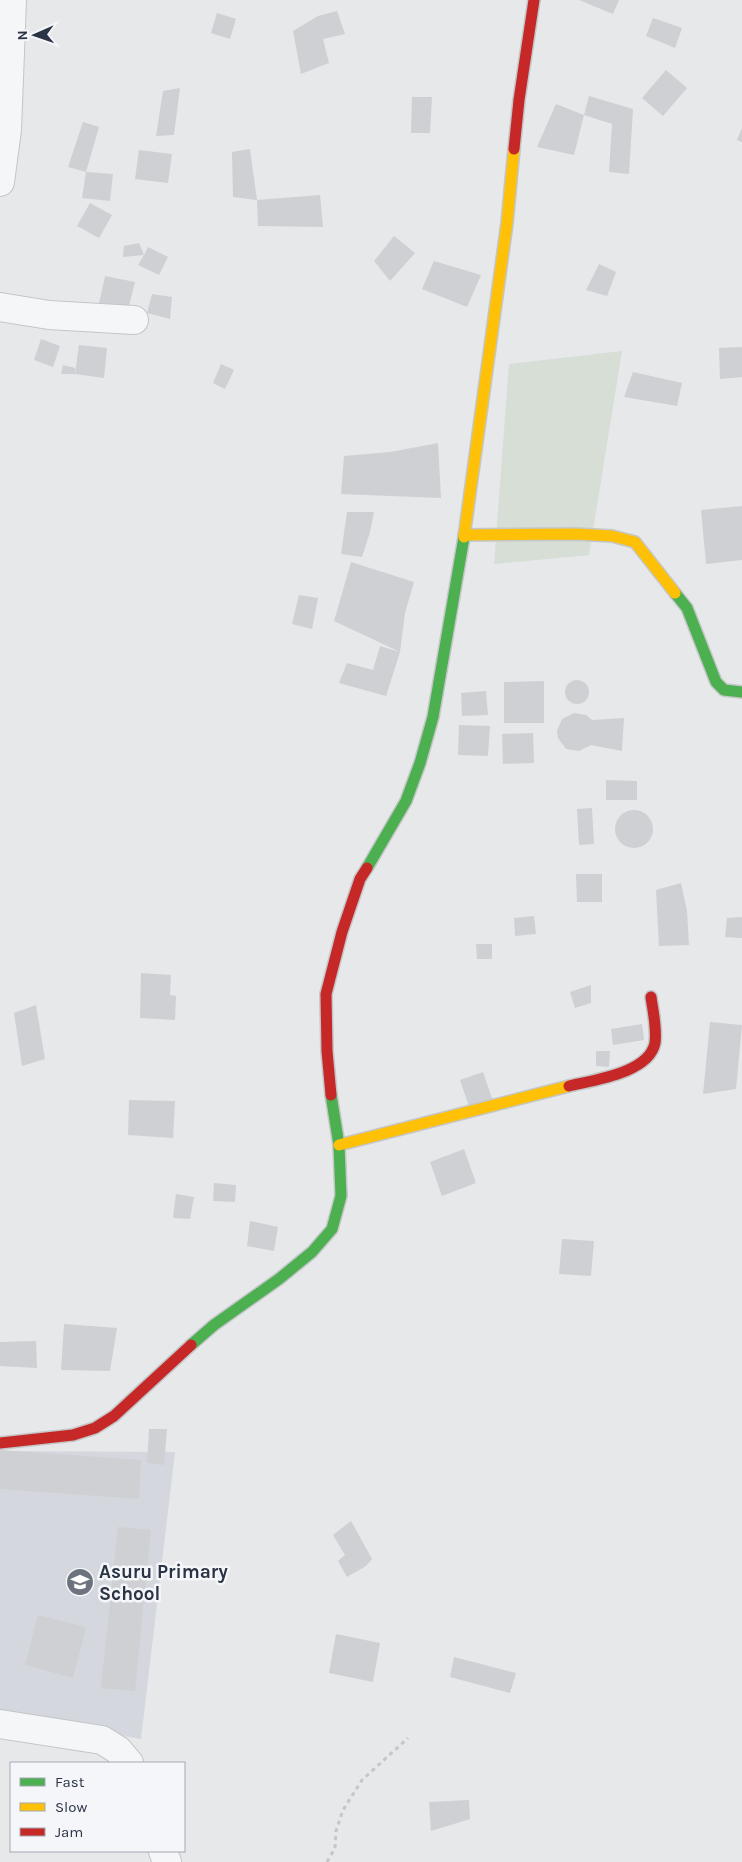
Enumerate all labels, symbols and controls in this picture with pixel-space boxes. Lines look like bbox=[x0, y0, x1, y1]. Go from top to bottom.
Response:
north arrow bbox=[10, 10, 60, 60]
text: N bbox=[14, 30, 31, 41]
place label: Asuru Primary School bbox=[99, 1561, 228, 1605]
school or university icon: Asuru Primary School bbox=[65, 1567, 95, 1597]
legend bbox=[10, 1762, 185, 1852]
text: Fast bbox=[55, 1773, 85, 1791]
text: Slow bbox=[55, 1798, 87, 1816]
text: Jam bbox=[55, 1823, 83, 1841]

